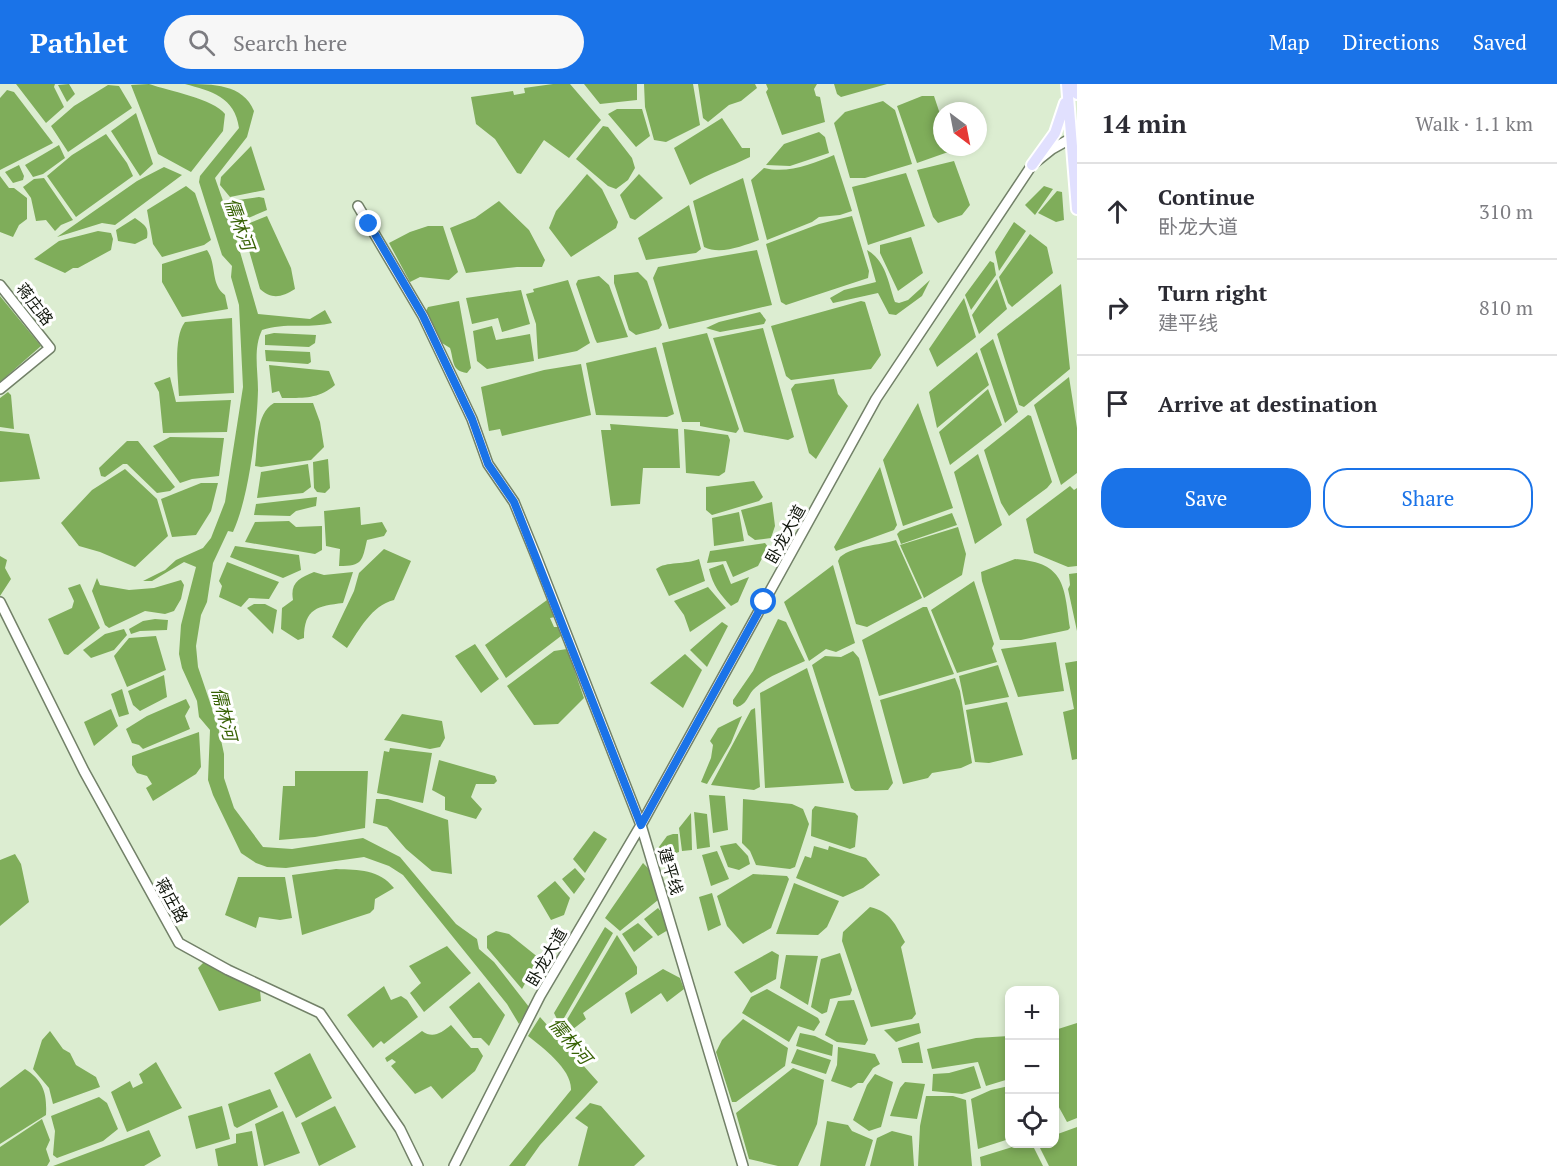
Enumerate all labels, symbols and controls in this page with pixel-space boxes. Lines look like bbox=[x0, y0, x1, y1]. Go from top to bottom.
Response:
search box bbox=[164, 15, 584, 69]
text: Pathlet bbox=[30, 24, 128, 61]
icon: search bbox=[185, 26, 218, 59]
text: Search here bbox=[233, 28, 347, 57]
text: Map bbox=[1269, 28, 1310, 56]
text: Directions bbox=[1343, 28, 1440, 56]
text: Saved bbox=[1473, 28, 1527, 56]
north arrow bbox=[933, 102, 987, 156]
text: 14 min bbox=[1101, 106, 1187, 140]
text: Walk · 1.1 km bbox=[1415, 110, 1533, 137]
text: Continue bbox=[1158, 182, 1255, 211]
water label: 儒林河 bbox=[219, 194, 261, 256]
icon: ahead bbox=[1101, 195, 1134, 228]
text: 310 m bbox=[1479, 198, 1533, 225]
route end bbox=[355, 210, 381, 236]
text: 卧龙大道 bbox=[1158, 213, 1238, 240]
street label: 蒋庄路 bbox=[12, 278, 58, 330]
text: Turn right bbox=[1158, 278, 1267, 307]
icon: right bbox=[1101, 291, 1134, 324]
text: 810 m bbox=[1479, 294, 1533, 321]
text: 建平线 bbox=[1158, 309, 1218, 336]
icon: arrive bbox=[1101, 387, 1134, 420]
text: Arrive at destination bbox=[1158, 389, 1377, 418]
button: Save bbox=[1101, 468, 1311, 528]
button: Share bbox=[1323, 468, 1533, 528]
street label: 卧龙大道 bbox=[760, 501, 810, 567]
route start bbox=[750, 588, 776, 614]
water label: 儒林河 bbox=[207, 685, 244, 746]
street label: 建平线 bbox=[653, 845, 689, 897]
street label: 蒋庄路 bbox=[151, 874, 193, 926]
street label: 卧龙大道 bbox=[520, 924, 572, 990]
map controls bbox=[1005, 986, 1059, 1148]
button: + bbox=[1005, 986, 1059, 1040]
water label: 儒林河 bbox=[544, 1012, 599, 1071]
button: − bbox=[1005, 1040, 1059, 1094]
button: locate bbox=[1005, 1094, 1059, 1148]

